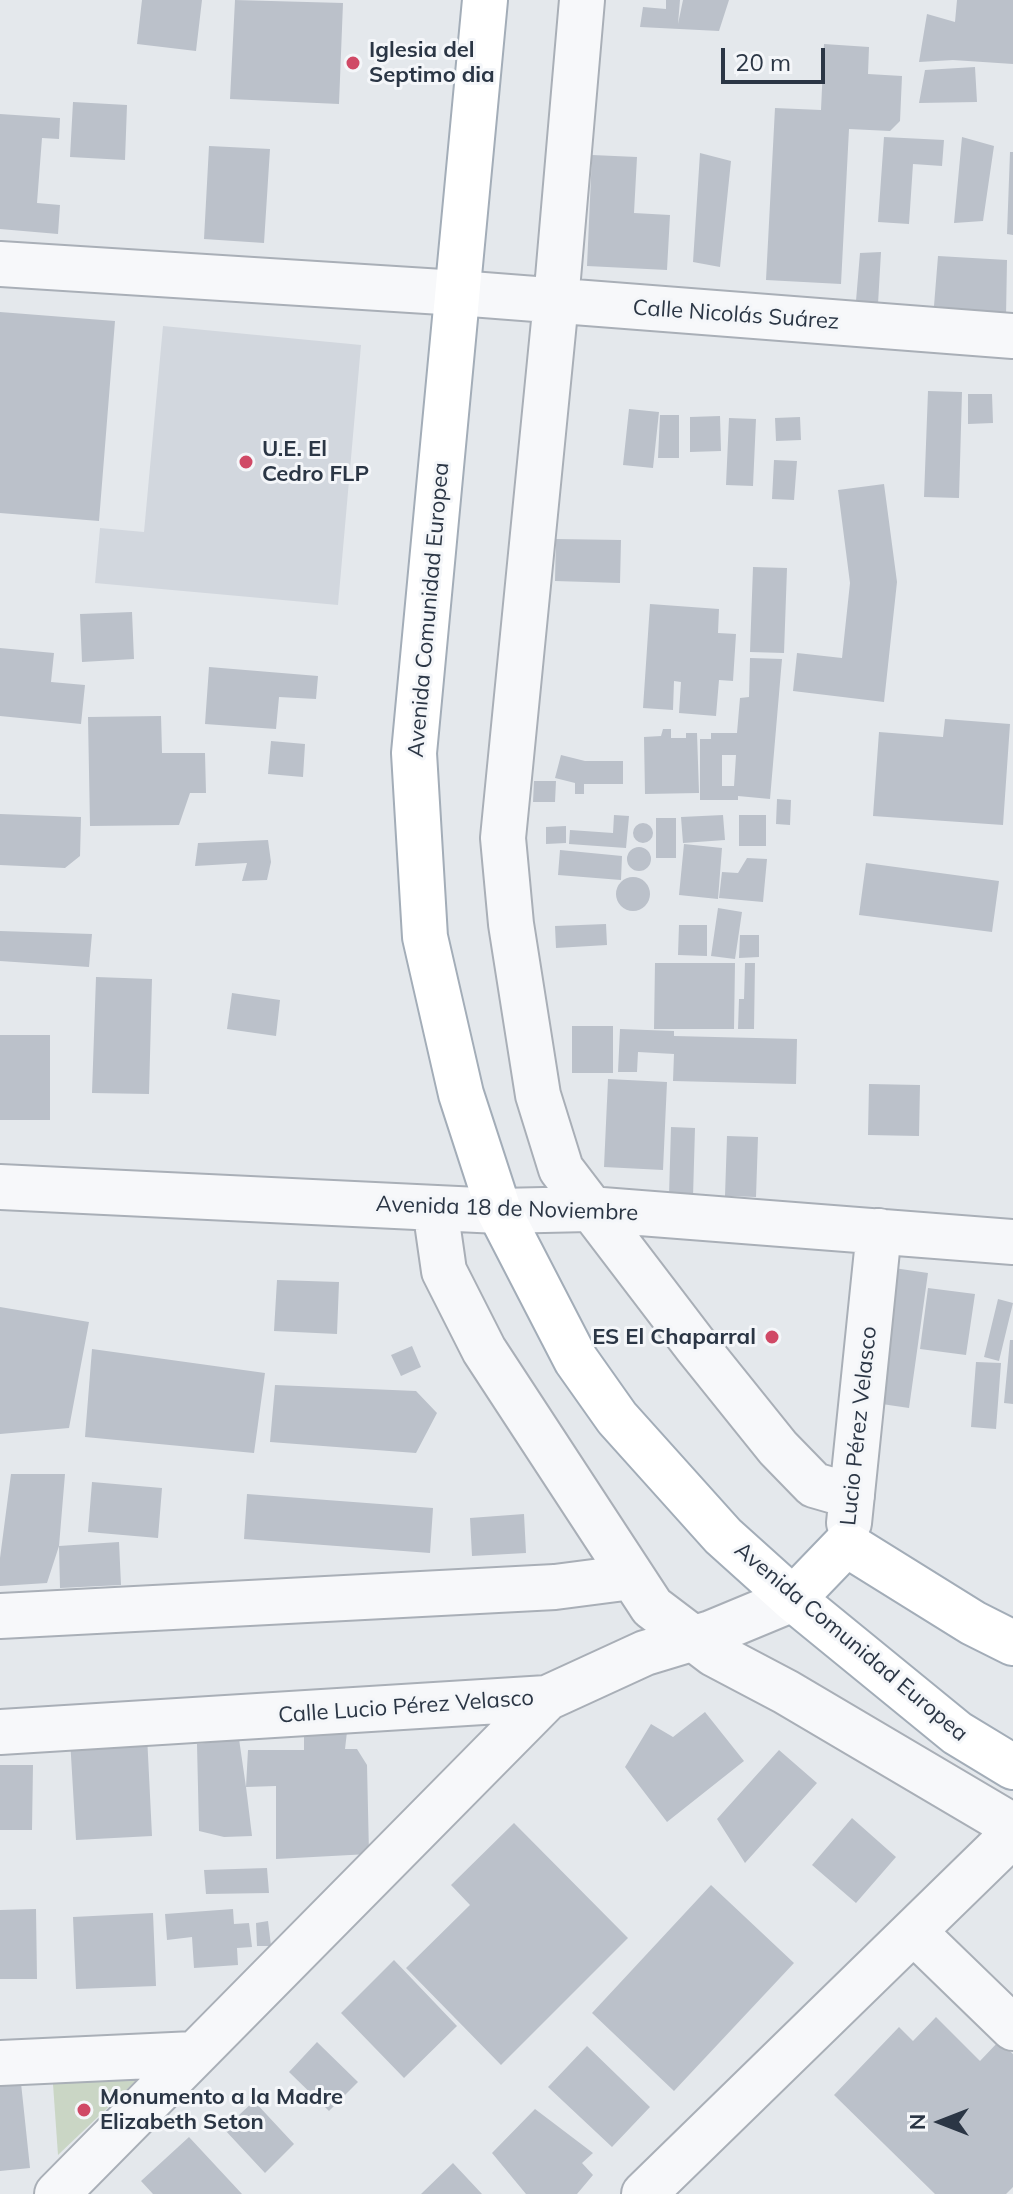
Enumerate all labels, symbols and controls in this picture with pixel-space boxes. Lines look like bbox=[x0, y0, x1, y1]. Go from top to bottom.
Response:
scale bar bbox=[725, 32, 829, 82]
place label: Iglesia del Septimo dia bbox=[369, 37, 495, 88]
text: 20 m bbox=[735, 47, 791, 77]
marker: Iglesia del Septimo dia bbox=[344, 54, 362, 72]
street label: Calle Nicolás Suárez bbox=[632, 295, 840, 335]
place label: U.E. El Cedro FLP bbox=[262, 436, 369, 488]
marker: U.E. El Cedro FLP bbox=[237, 453, 255, 471]
street label: Avenida Comunidad Europea bbox=[403, 461, 455, 759]
street label: Avenida 18 de Noviembre bbox=[375, 1191, 639, 1227]
place label: ES El Chaparral bbox=[592, 1324, 756, 1350]
street label: Lucio Pérez Velasco bbox=[835, 1325, 883, 1527]
marker: ES El Chaparral bbox=[763, 1328, 781, 1346]
street label: Avenida Comunidad Europea bbox=[729, 1537, 973, 1747]
street label: Calle Lucio Pérez Velasco bbox=[277, 1685, 535, 1729]
north arrow bbox=[901, 2082, 981, 2162]
place label: Monumento a la Madre Elizabeth Seton bbox=[100, 2084, 343, 2136]
marker: Monumento a la Madre Elizabeth Seton bbox=[75, 2101, 93, 2119]
text: N bbox=[903, 2114, 931, 2130]

